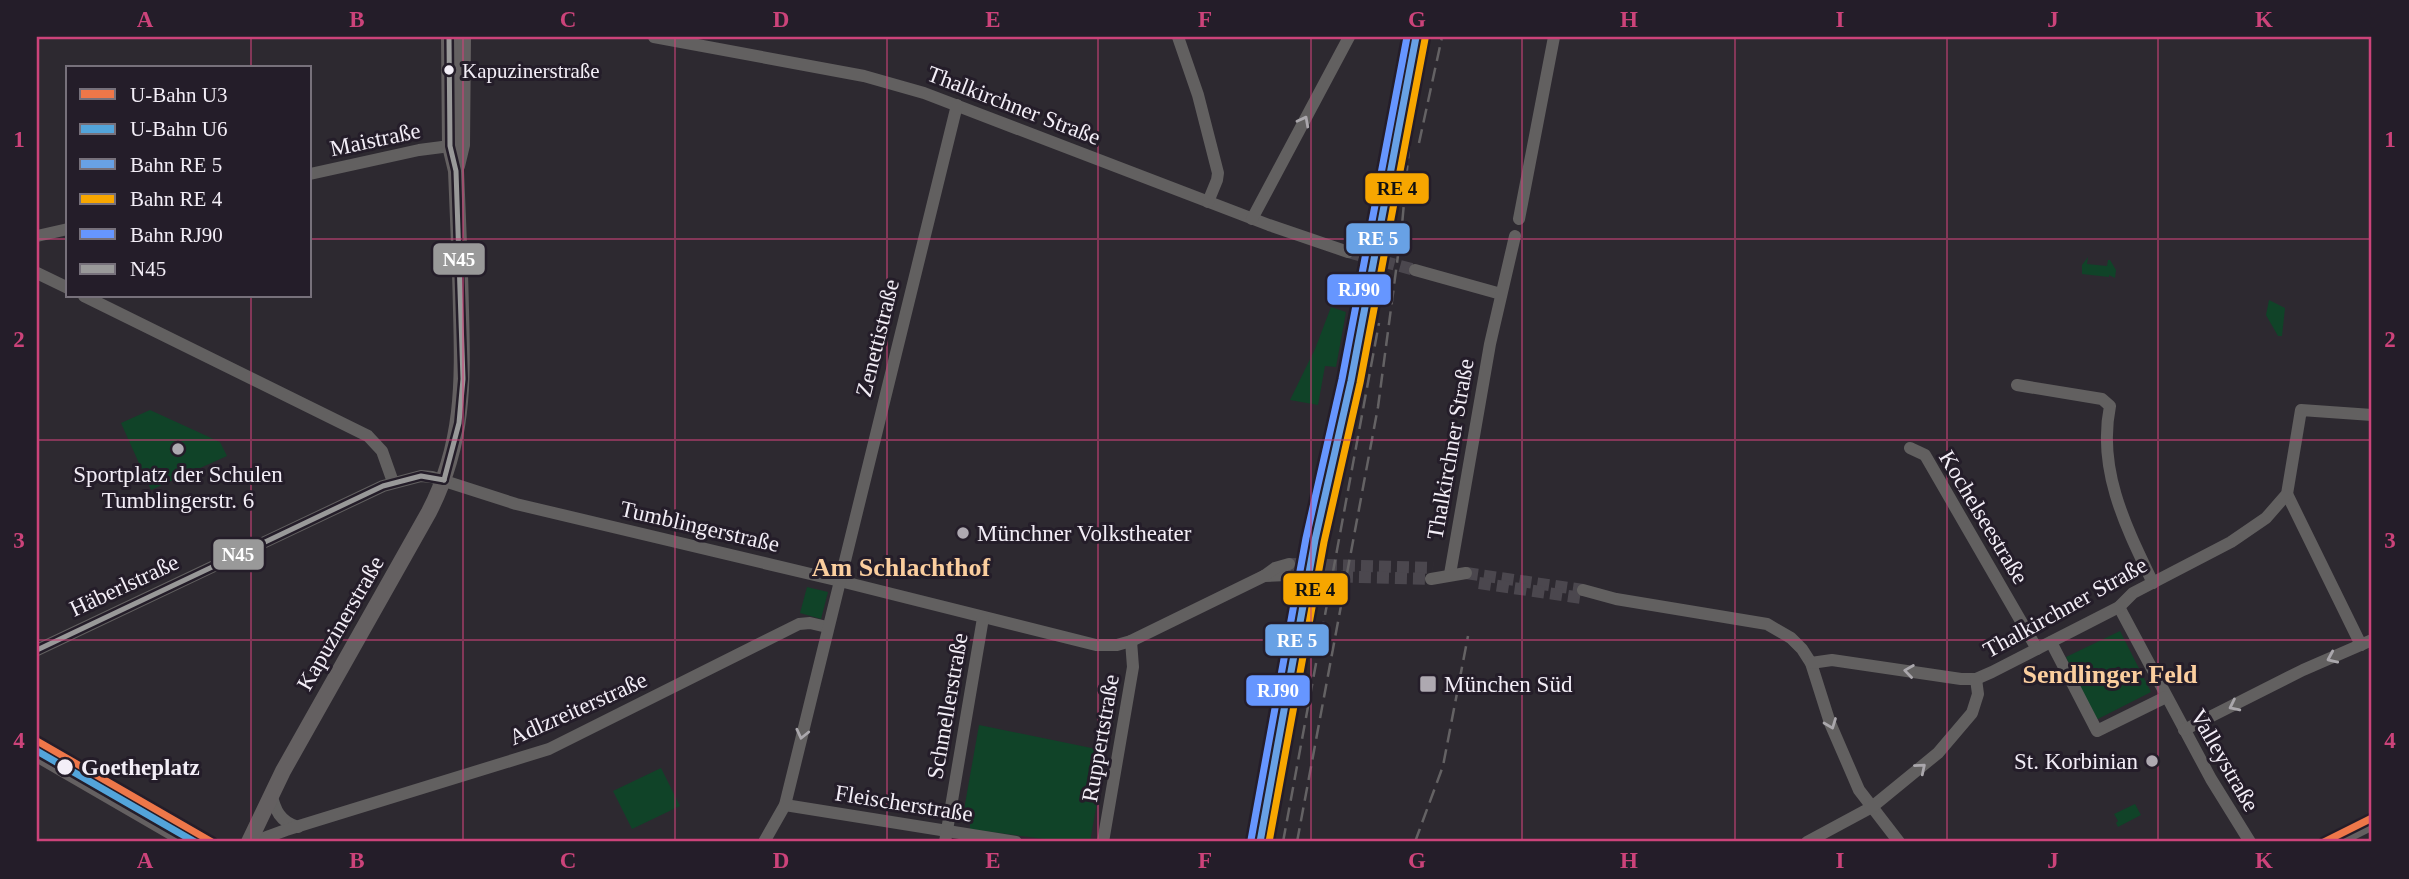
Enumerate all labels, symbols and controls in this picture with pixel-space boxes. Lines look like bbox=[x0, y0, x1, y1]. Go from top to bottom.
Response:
text: A bbox=[137, 7, 154, 32]
text: B bbox=[349, 7, 365, 32]
text: C bbox=[560, 7, 576, 32]
text: D bbox=[773, 7, 789, 32]
text: E bbox=[985, 7, 1001, 32]
text: F bbox=[1198, 7, 1212, 32]
text: G bbox=[1408, 7, 1426, 32]
text: H bbox=[1620, 7, 1638, 32]
text: I bbox=[1836, 7, 1845, 32]
text: J bbox=[2047, 7, 2059, 32]
text: K bbox=[2255, 7, 2273, 32]
place label: Kapuzinerstraße bbox=[462, 59, 600, 83]
street label: Thalkirchner Straße bbox=[924, 61, 1104, 150]
marker: Kapuzinerstraße bbox=[442, 63, 456, 77]
legend bbox=[66, 66, 312, 298]
text: U-Bahn U3 bbox=[130, 83, 227, 107]
one-way arrow bbox=[1296, 116, 1309, 128]
text: U-Bahn U6 bbox=[130, 117, 227, 141]
street label: Maistraße bbox=[328, 118, 423, 161]
text: 1 bbox=[13, 127, 25, 152]
text: 1 bbox=[2384, 127, 2396, 152]
text: Bahn RE 5 bbox=[130, 153, 222, 177]
line badge: RE 4 bbox=[1364, 172, 1430, 205]
text: RE 4 bbox=[1377, 178, 1418, 199]
text: Bahn RE 4 bbox=[130, 187, 223, 211]
line badge: RE 5 bbox=[1345, 222, 1411, 255]
text: Bahn RJ90 bbox=[130, 223, 223, 247]
text: RE 5 bbox=[1358, 228, 1398, 249]
line badge: N45 bbox=[432, 242, 486, 276]
text: N45 bbox=[443, 249, 475, 270]
text: N45 bbox=[130, 257, 166, 281]
line badge: RJ90 bbox=[1326, 273, 1392, 306]
street label: Zenettistraße bbox=[851, 277, 904, 399]
text: RJ90 bbox=[1338, 279, 1380, 300]
text: 2 bbox=[13, 327, 25, 352]
text: 2 bbox=[2384, 327, 2396, 352]
street label: Thalkirchner Straße bbox=[1422, 357, 1479, 542]
marker: Sportplatz der Schulen Tumblingerstr. 6 bbox=[170, 441, 186, 457]
street label: Kochelseestraße bbox=[1934, 446, 2033, 588]
place label: Sportplatz der Schulen Tumblingerstr. 6 bbox=[73, 462, 283, 513]
street label: Tumblingerstraße bbox=[618, 496, 782, 557]
place label: Münchner Volkstheater bbox=[977, 521, 1192, 546]
marker: Münchner Volkstheater bbox=[955, 525, 971, 541]
text: 3 bbox=[13, 528, 25, 553]
text: 3 bbox=[2384, 528, 2396, 553]
line badge: N45 bbox=[212, 538, 265, 571]
text: N45 bbox=[222, 544, 254, 565]
street label: Häberlstraße bbox=[66, 549, 183, 622]
street label: Kapuzinerstraße bbox=[292, 552, 389, 695]
street label: Thalkirchner Straße bbox=[1979, 552, 2151, 663]
district label: Am Schlachthof bbox=[812, 553, 991, 582]
line badge: RE 4 bbox=[1282, 572, 1349, 606]
text: RE 4 bbox=[1295, 579, 1336, 600]
line badge: RE 5 bbox=[1264, 623, 1330, 657]
text: RE 5 bbox=[1277, 630, 1317, 651]
street label: Schmellerstraße bbox=[922, 631, 973, 781]
one-way arrow bbox=[2327, 650, 2339, 664]
district label: Sendlinger Feld bbox=[2022, 660, 2198, 689]
one-way arrow bbox=[1903, 664, 1914, 679]
street label: Adlzreiterstraße bbox=[505, 667, 651, 750]
street label: Ruppertstraße bbox=[1077, 672, 1124, 804]
place label: München Süd bbox=[1444, 672, 1573, 697]
line badge: RJ90 bbox=[1245, 674, 1311, 707]
marker: München Süd bbox=[1418, 674, 1438, 694]
text: RJ90 bbox=[1257, 680, 1299, 701]
one-way arrow bbox=[2229, 697, 2241, 711]
street label: Valleystraße bbox=[2185, 705, 2264, 816]
one-way arrow bbox=[1823, 718, 1837, 730]
text: 4 bbox=[13, 728, 25, 753]
one-way arrow bbox=[795, 728, 810, 740]
text: 4 bbox=[2384, 728, 2396, 753]
place label: St. Korbinian bbox=[2014, 749, 2138, 774]
marker: St. Korbinian bbox=[2144, 753, 2160, 769]
place label: Goetheplatz bbox=[81, 755, 200, 780]
marker: Goetheplatz bbox=[55, 757, 75, 777]
one-way arrow bbox=[1912, 764, 1925, 776]
street label: Fleischerstraße bbox=[833, 780, 975, 827]
text: A bbox=[137, 848, 154, 873]
text: B bbox=[349, 848, 365, 873]
text: C bbox=[560, 848, 576, 873]
text: D bbox=[773, 848, 789, 873]
text: E bbox=[985, 848, 1001, 873]
text: F bbox=[1198, 848, 1212, 873]
text: G bbox=[1408, 848, 1426, 873]
text: H bbox=[1620, 848, 1638, 873]
text: I bbox=[1836, 848, 1845, 873]
text: J bbox=[2047, 848, 2059, 873]
text: K bbox=[2255, 848, 2273, 873]

